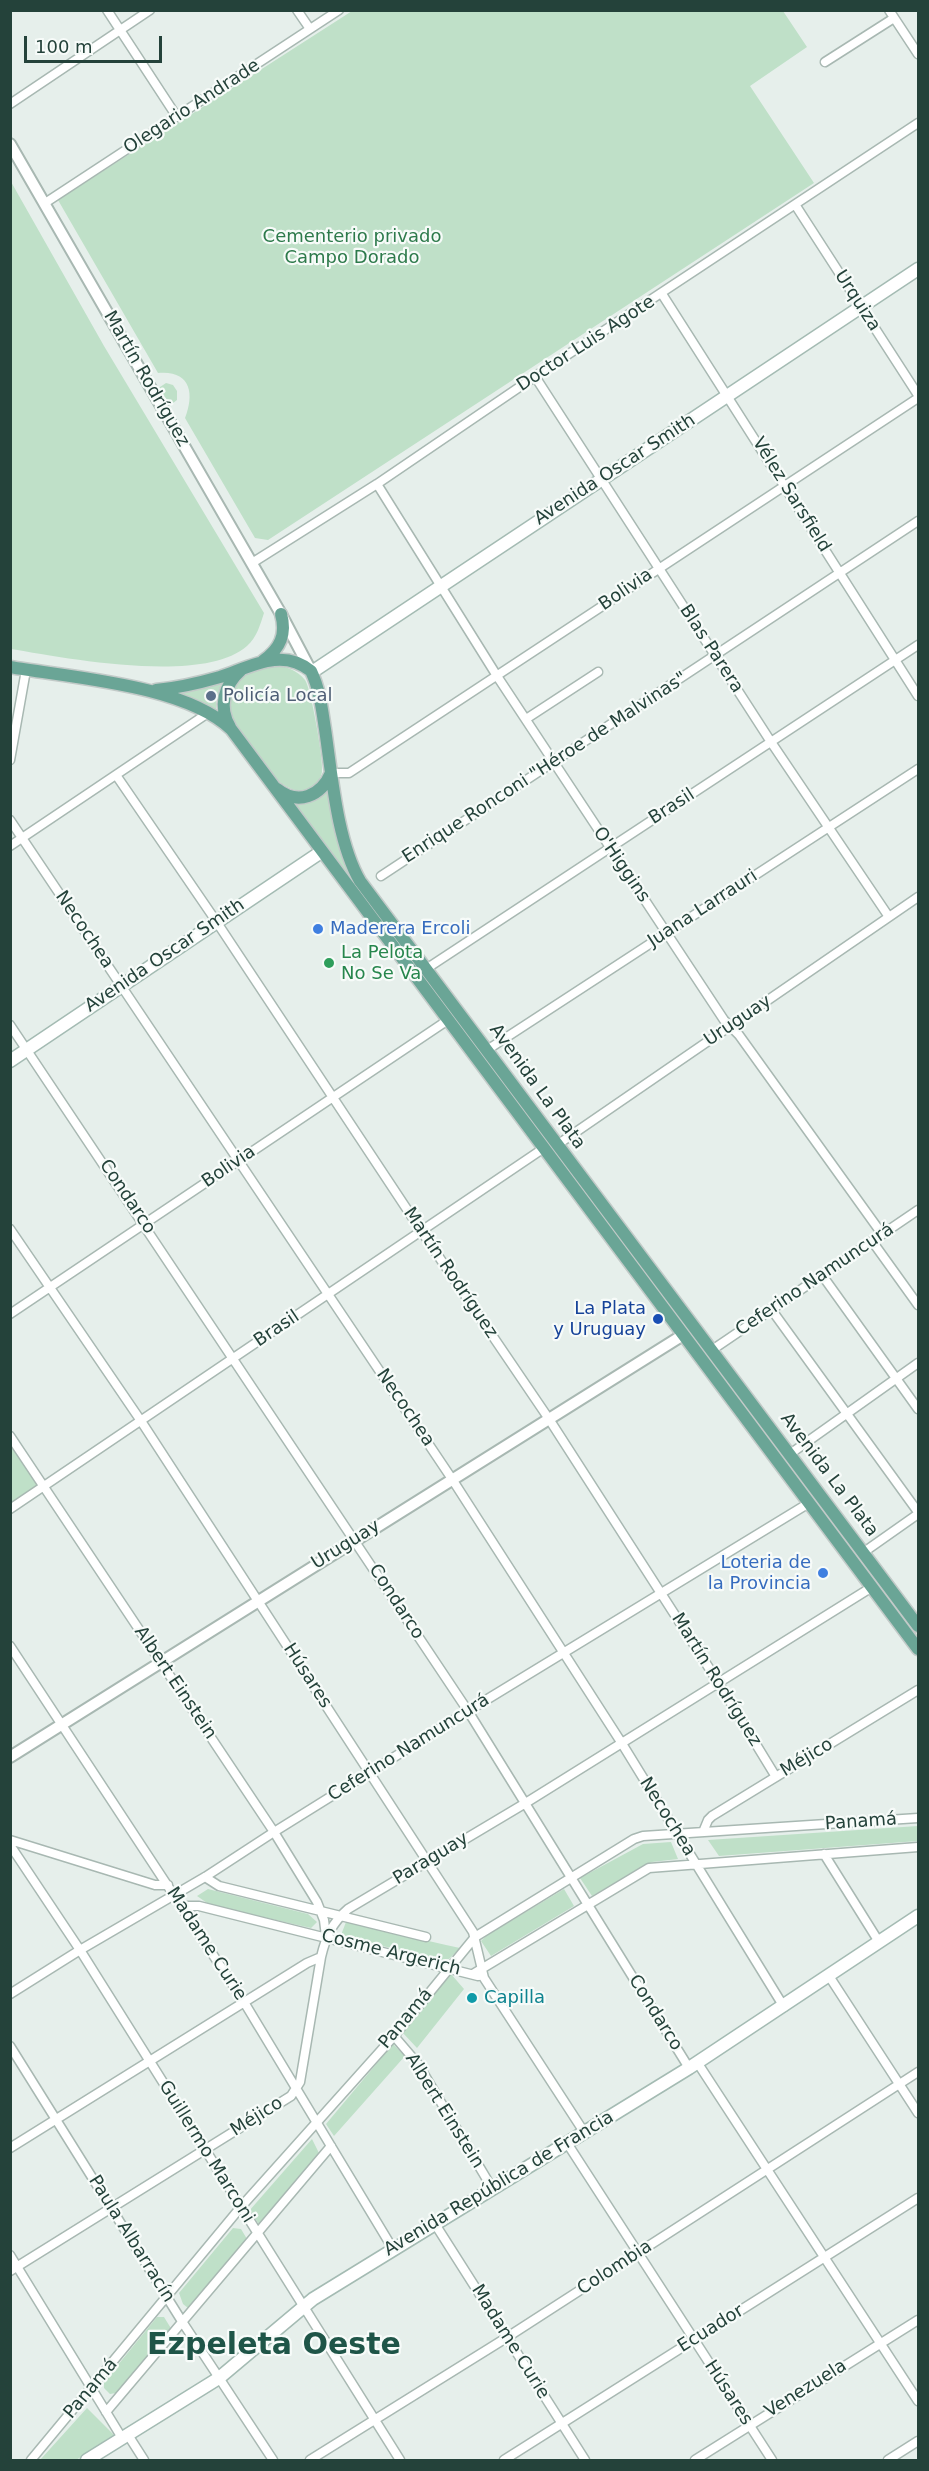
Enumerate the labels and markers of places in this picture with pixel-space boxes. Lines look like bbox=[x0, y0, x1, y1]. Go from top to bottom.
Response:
place label: Policía Local bbox=[223, 685, 333, 707]
marker: Policía Local bbox=[204, 689, 218, 703]
place label: Maderera Ercoli bbox=[330, 918, 471, 940]
marker: Maderera Ercoli bbox=[311, 922, 325, 936]
place label: La Pelota No Se Va bbox=[341, 942, 423, 984]
marker: La Pelota No Se Va bbox=[322, 956, 336, 970]
place label: La Plata y Uruguay bbox=[553, 1298, 646, 1340]
marker: La Plata y Uruguay bbox=[651, 1312, 665, 1326]
place label: Loteria de la Provincia bbox=[708, 1552, 811, 1594]
marker: Loteria de la Provincia bbox=[816, 1566, 830, 1580]
place label: Capilla bbox=[484, 1987, 545, 2009]
marker: Capilla bbox=[465, 1991, 479, 2005]

